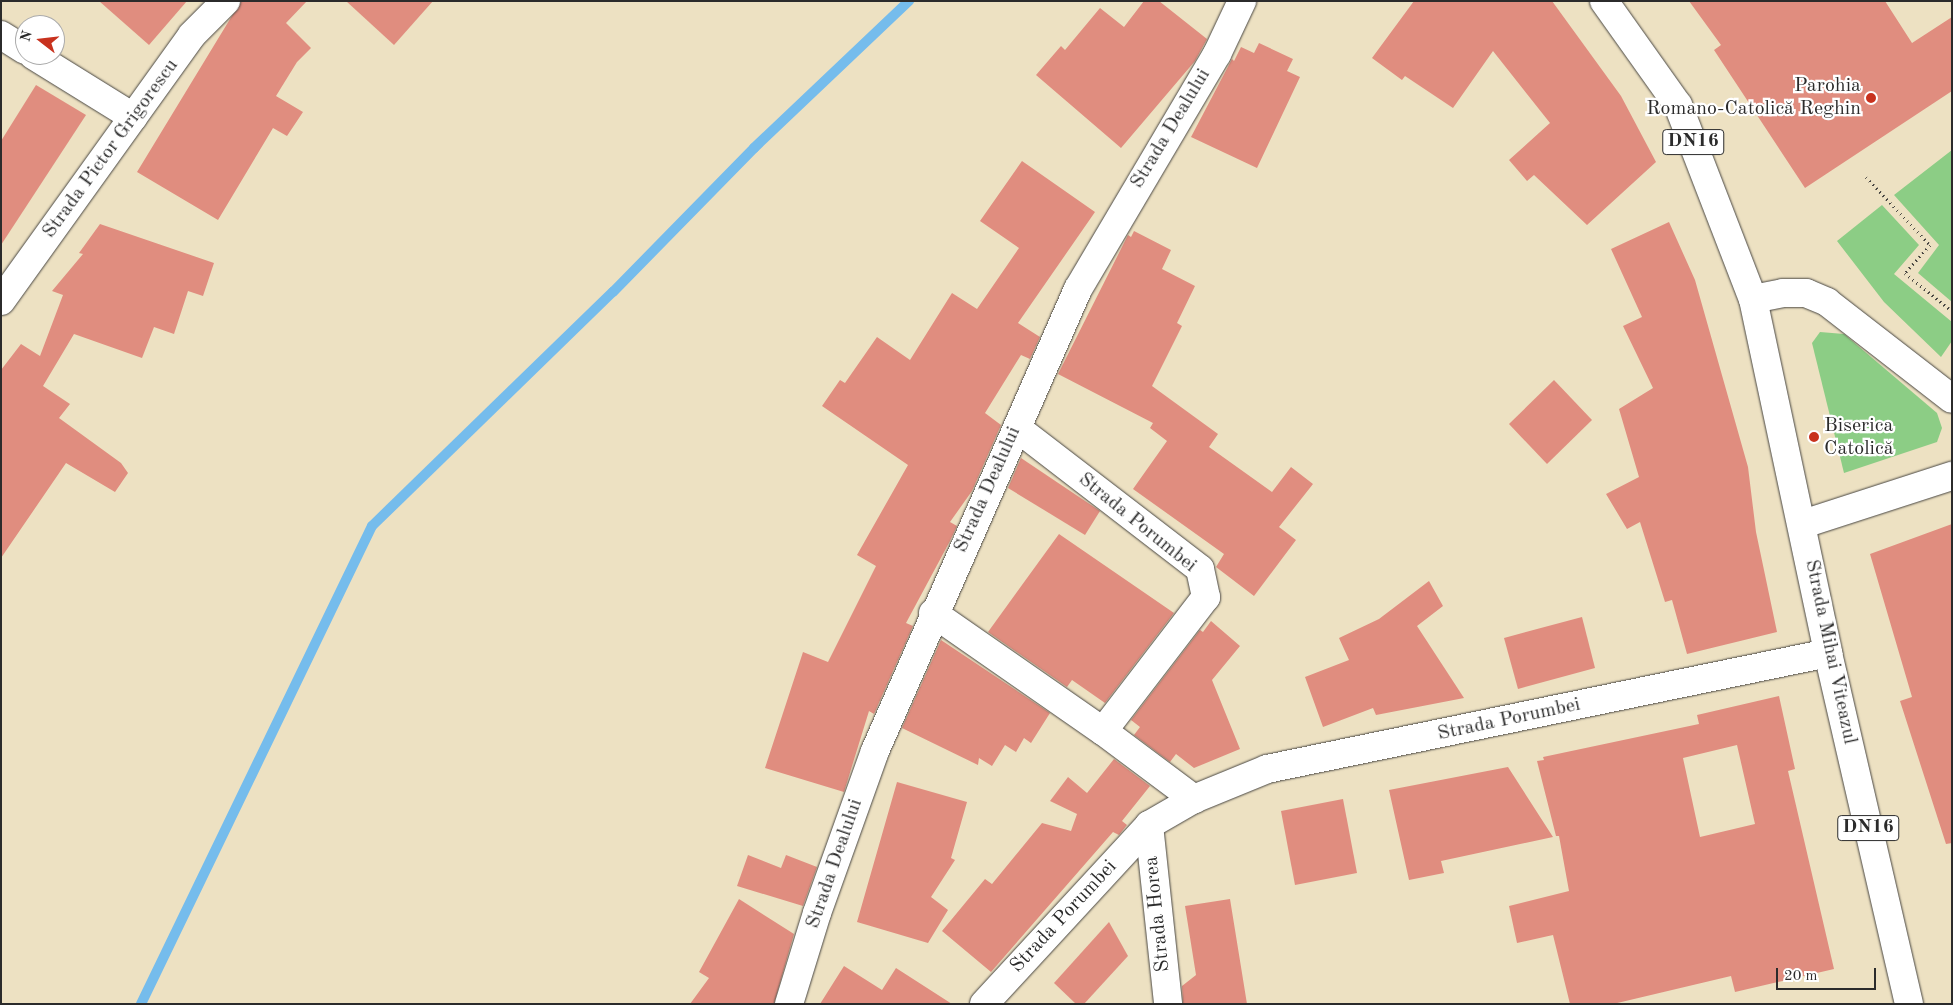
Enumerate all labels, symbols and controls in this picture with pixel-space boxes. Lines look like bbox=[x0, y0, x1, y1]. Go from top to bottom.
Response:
north arrow bbox=[15, 15, 65, 65]
text: N bbox=[18, 29, 35, 43]
street label: Strada Pictor Grigorescu bbox=[38, 55, 184, 243]
street label: Strada Dealului bbox=[1126, 65, 1216, 193]
place label: Parohia Romano-Catolică Reghin bbox=[1646, 74, 1861, 121]
marker: Parohia Romano-Catolică Reghin bbox=[1865, 92, 1877, 104]
road number: DN16 bbox=[1662, 125, 1724, 158]
place label: Biserica Catolică bbox=[1824, 414, 1894, 461]
street label: Strada Dealului bbox=[949, 423, 1027, 557]
marker: Biserica Catolică bbox=[1808, 431, 1820, 443]
street label: Strada Porumbei bbox=[1073, 468, 1201, 578]
street label: Strada Mihai Viteazul bbox=[1799, 557, 1861, 747]
street label: Strada Porumbei bbox=[1435, 693, 1583, 747]
street label: Strada Dealului bbox=[802, 796, 868, 932]
road number: DN16 bbox=[1837, 811, 1899, 844]
street label: Strada Horea bbox=[1140, 855, 1176, 973]
street label: Strada Porumbei bbox=[1006, 856, 1122, 978]
scale bar bbox=[1778, 958, 1878, 990]
text: 20 m bbox=[1784, 969, 1818, 984]

